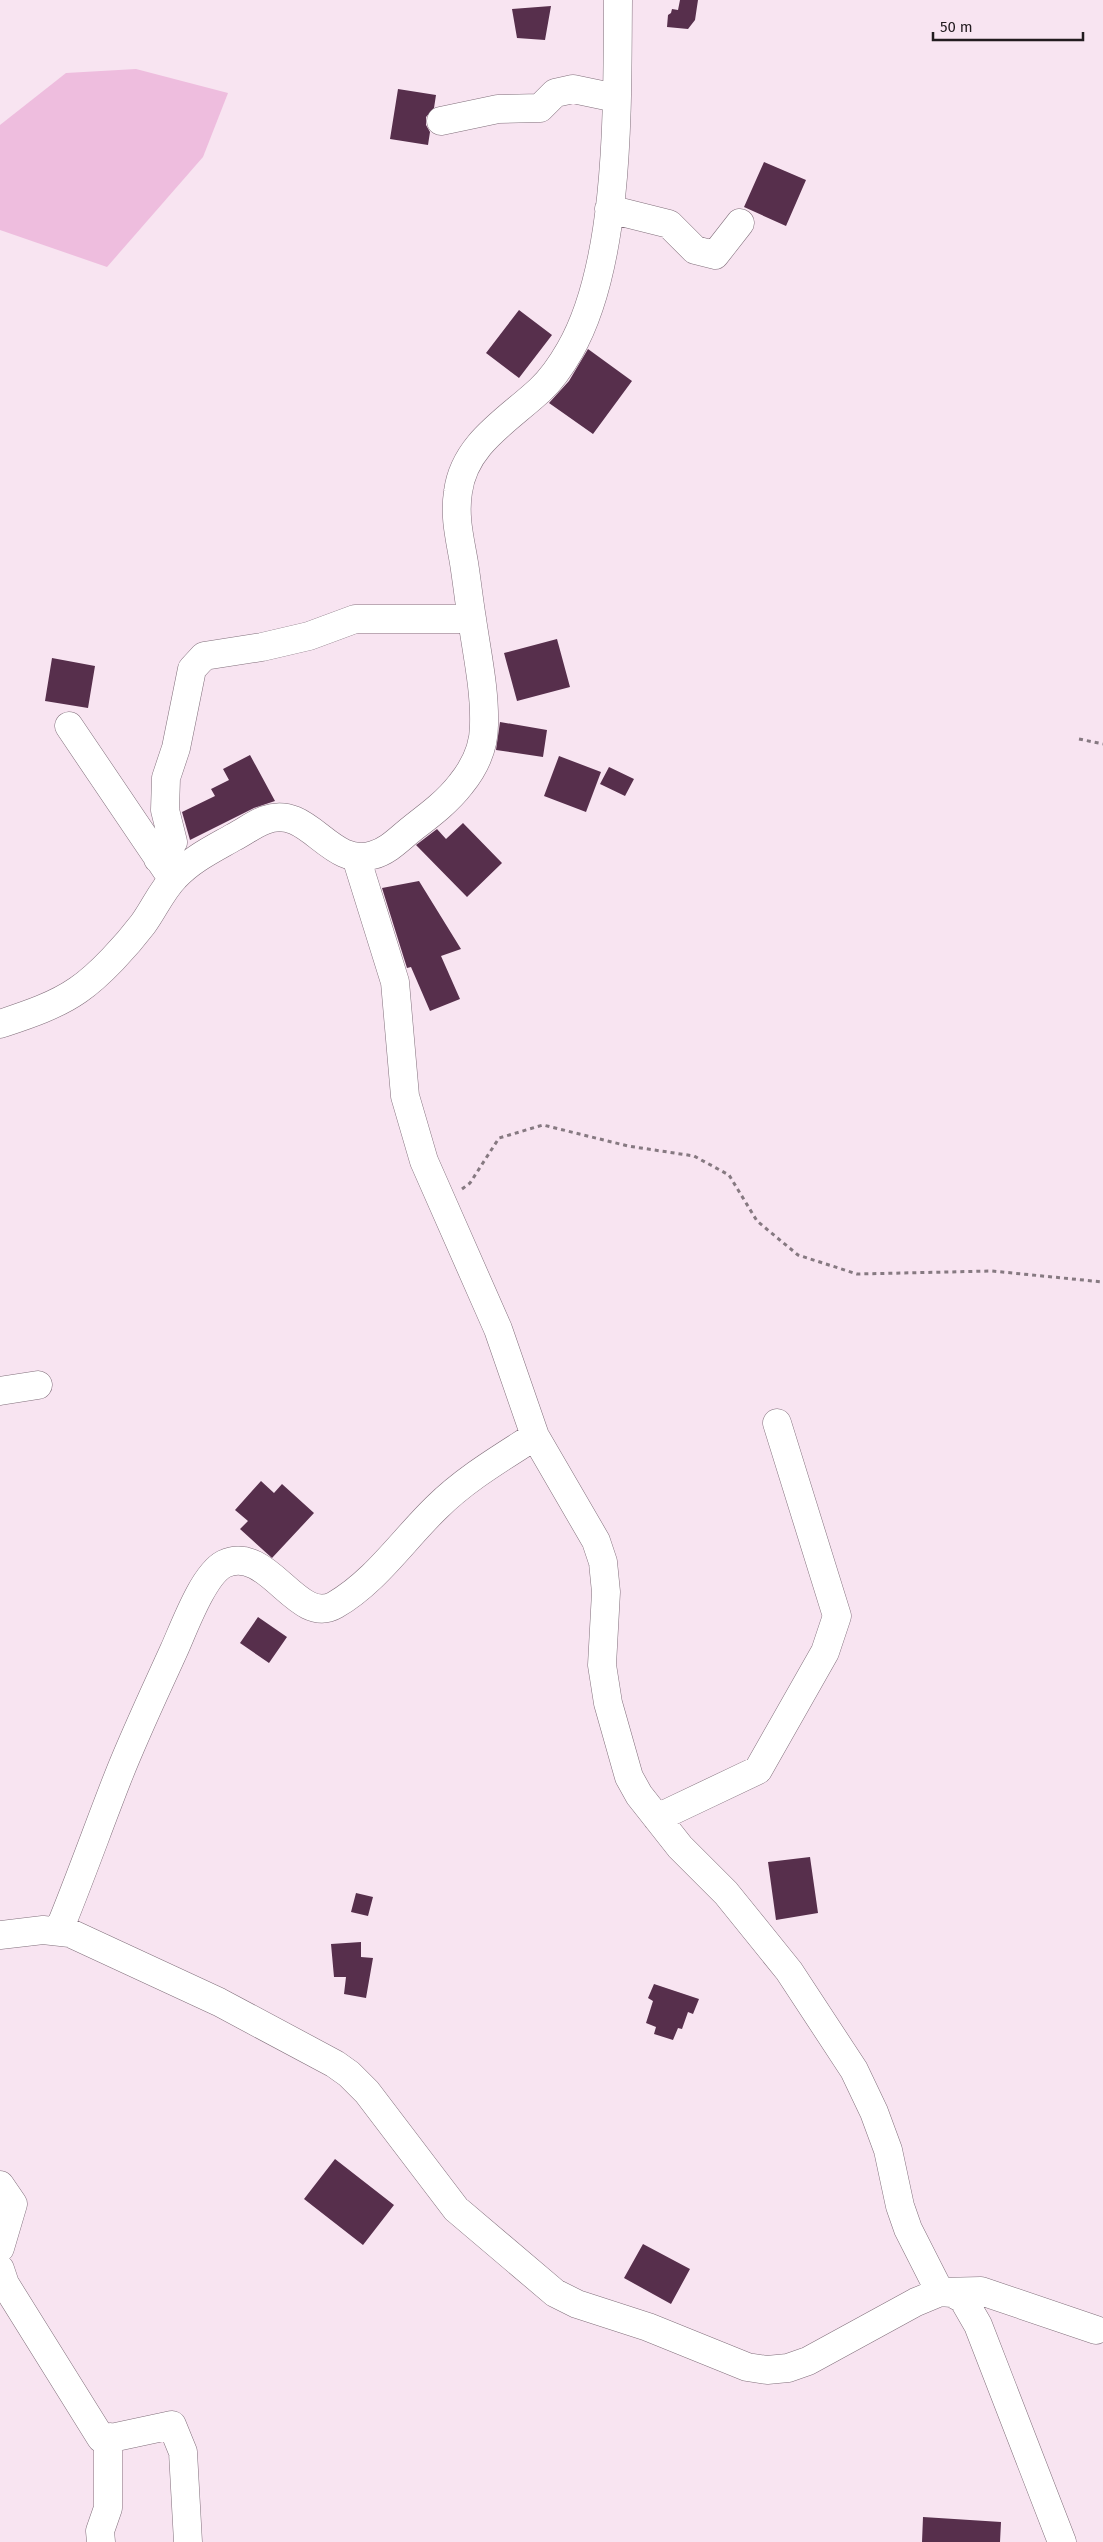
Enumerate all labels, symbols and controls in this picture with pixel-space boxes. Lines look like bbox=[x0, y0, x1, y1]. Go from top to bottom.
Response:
scale bar bbox=[933, 10, 1083, 42]
text: 50 m bbox=[940, 18, 973, 36]

